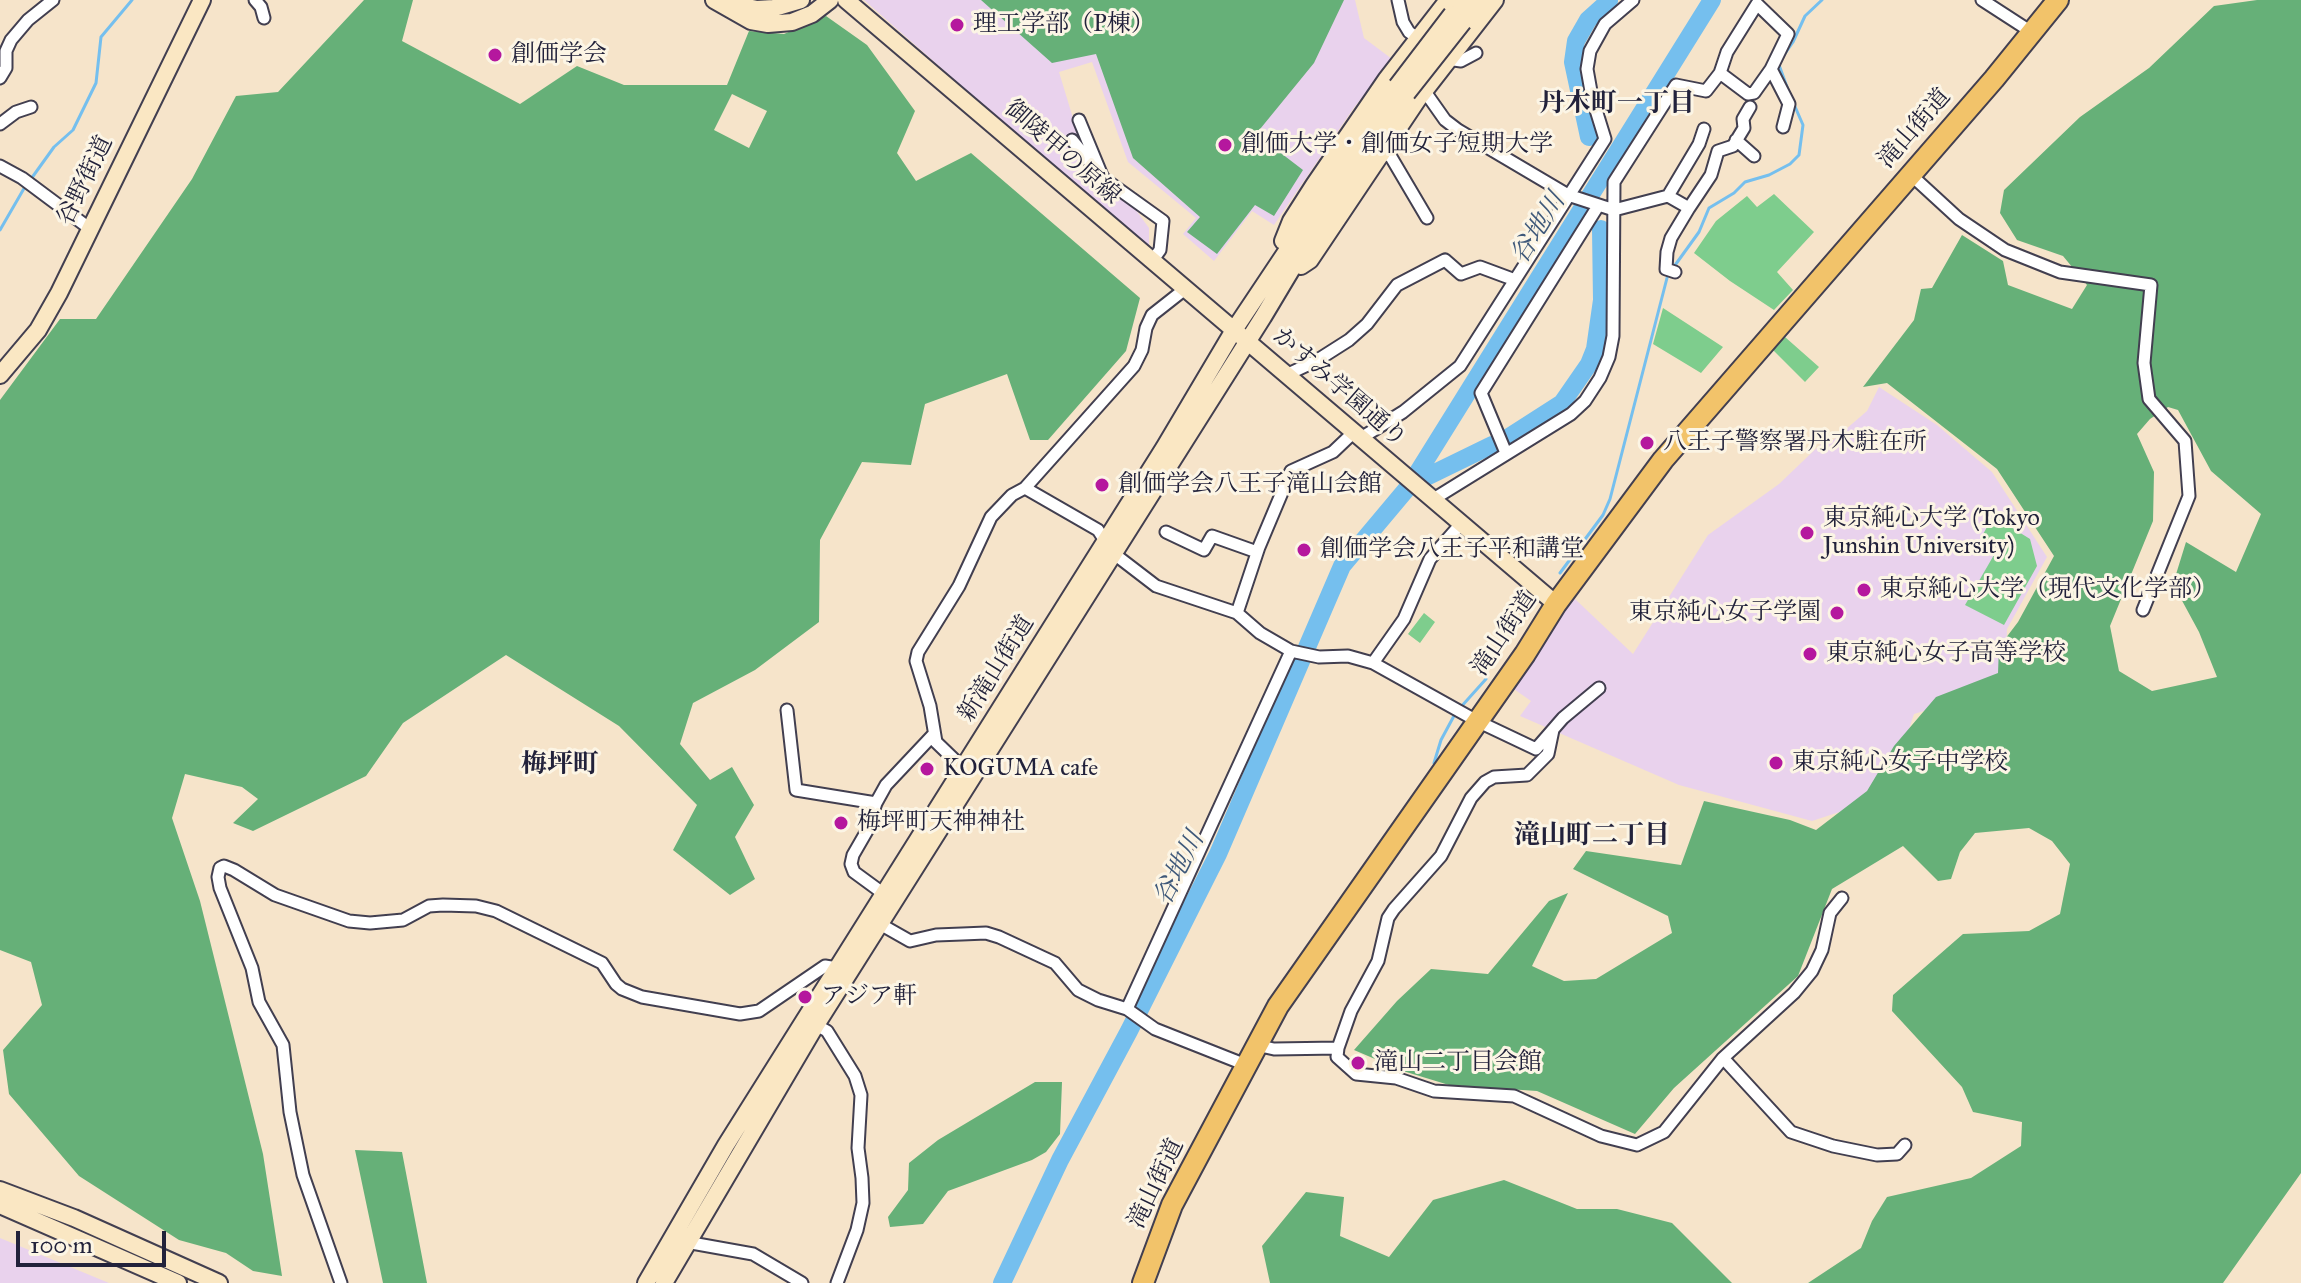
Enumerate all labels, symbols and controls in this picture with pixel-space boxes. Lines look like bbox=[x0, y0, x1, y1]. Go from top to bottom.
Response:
place label: 理工学部（P棟） bbox=[973, 11, 1155, 39]
marker: 理工学部（P棟） bbox=[948, 16, 966, 34]
place label: 創価学会 bbox=[511, 41, 607, 69]
marker: 創価学会 bbox=[486, 46, 504, 64]
street label: 滝山街道 bbox=[1873, 83, 1957, 175]
district label: 丹木町一丁目 bbox=[1539, 89, 1695, 121]
street label: 御陵甲の原線 bbox=[998, 95, 1126, 211]
place label: 創価大学・創価女子短期大学 bbox=[1241, 131, 1553, 159]
street label: 谷野街道 bbox=[52, 132, 120, 230]
marker: 創価大学・創価女子短期大学 bbox=[1216, 136, 1234, 154]
water label: 谷地川 bbox=[1505, 188, 1573, 270]
street label: かすみ学園通り bbox=[1266, 322, 1412, 454]
place label: 八王子警察署丹木駐在所 bbox=[1663, 429, 1927, 457]
marker: 八王子警察署丹木駐在所 bbox=[1638, 434, 1656, 452]
place label: 創価学会八王子滝山会館 bbox=[1118, 471, 1382, 499]
marker: 創価学会八王子滝山会館 bbox=[1093, 476, 1111, 494]
place label: 東京純心大学 (Tokyo Junshin University) bbox=[1823, 505, 2040, 561]
marker: 東京純心大学 (Tokyo Junshin University) bbox=[1798, 524, 1816, 542]
place label: 創価学会八王子平和講堂 bbox=[1320, 536, 1584, 564]
marker: 創価学会八王子平和講堂 bbox=[1295, 541, 1313, 559]
place label: 東京純心大学（現代文化学部） bbox=[1880, 576, 2216, 604]
marker: 東京純心大学（現代文化学部） bbox=[1855, 581, 1873, 599]
street label: 滝山街道 bbox=[1466, 586, 1544, 682]
place label: 東京純心女子学園 bbox=[1629, 599, 1821, 627]
marker: 東京純心女子学園 bbox=[1828, 604, 1846, 622]
street label: 新滝山街道 bbox=[953, 610, 1041, 728]
place label: 東京純心女子高等学校 bbox=[1826, 640, 2066, 668]
marker: 東京純心女子高等学校 bbox=[1801, 645, 1819, 663]
place label: 東京純心女子中学校 bbox=[1792, 749, 2008, 777]
district label: 梅坪町 bbox=[521, 750, 599, 782]
marker: 東京純心女子中学校 bbox=[1767, 754, 1785, 772]
place label: KOGUMA cafe bbox=[943, 755, 1098, 783]
marker: KOGUMA cafe bbox=[918, 760, 936, 778]
place label: 梅坪町天神神社 bbox=[857, 809, 1025, 837]
marker: 梅坪町天神神社 bbox=[832, 814, 850, 832]
district label: 滝山町二丁目 bbox=[1514, 821, 1670, 853]
water label: 谷地川 bbox=[1148, 827, 1212, 911]
place label: アジア軒 bbox=[821, 983, 917, 1011]
marker: アジア軒 bbox=[796, 988, 814, 1006]
place label: 滝山二丁目会館 bbox=[1374, 1049, 1542, 1077]
marker: 滝山二丁目会館 bbox=[1349, 1054, 1367, 1072]
street label: 滝山街道 bbox=[1123, 1135, 1191, 1233]
scale bar bbox=[20, 1215, 170, 1265]
text: 100 m bbox=[30, 1230, 93, 1260]

